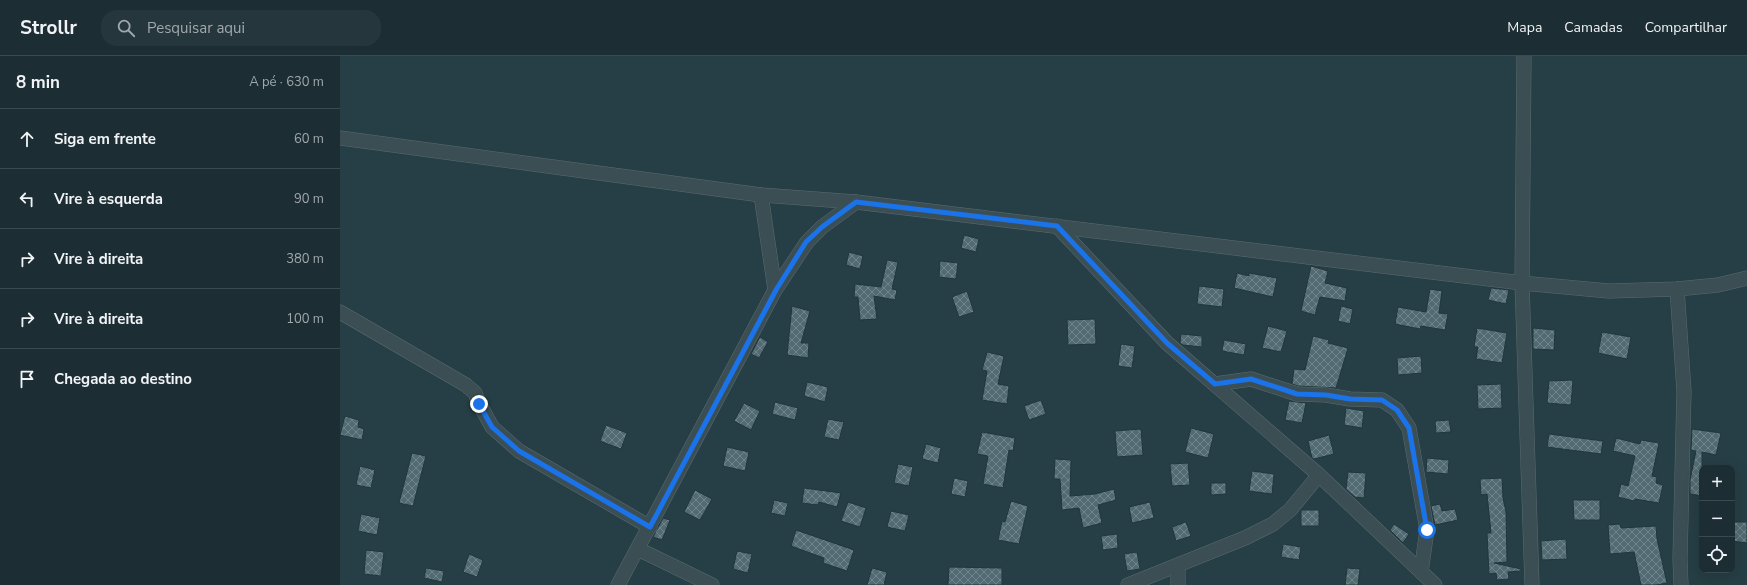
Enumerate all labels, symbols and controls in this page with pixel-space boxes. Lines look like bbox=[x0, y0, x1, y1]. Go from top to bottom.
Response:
search box bbox=[101, 10, 381, 46]
text: Strollr bbox=[20, 15, 77, 41]
icon: search bbox=[115, 17, 137, 39]
text: Pesquisar aqui bbox=[147, 18, 245, 38]
text: Mapa bbox=[1507, 18, 1542, 37]
text: Camadas bbox=[1564, 18, 1623, 37]
text: Compartilhar bbox=[1645, 18, 1727, 37]
text: 8 min bbox=[16, 71, 60, 94]
text: A pé · 630 m bbox=[249, 73, 324, 91]
icon: ahead bbox=[16, 128, 38, 150]
text: Siga em frente bbox=[54, 129, 156, 149]
text: 60 m bbox=[294, 130, 324, 148]
icon: left bbox=[16, 188, 38, 210]
text: Vire à esquerda bbox=[54, 189, 163, 209]
text: 90 m bbox=[294, 190, 324, 208]
icon: right bbox=[16, 248, 38, 270]
text: Vire à direita bbox=[54, 249, 143, 269]
text: 380 m bbox=[286, 250, 324, 268]
icon: right bbox=[16, 308, 38, 330]
text: Vire à direita bbox=[54, 309, 143, 329]
text: 100 m bbox=[286, 310, 324, 328]
icon: arrive bbox=[16, 368, 38, 390]
text: Chegada ao destino bbox=[54, 369, 192, 389]
route end bbox=[470, 395, 488, 413]
map controls bbox=[1699, 465, 1735, 573]
button: + bbox=[1699, 465, 1735, 501]
button: − bbox=[1699, 501, 1735, 537]
route start bbox=[1418, 521, 1436, 539]
button: locate bbox=[1699, 537, 1735, 573]

